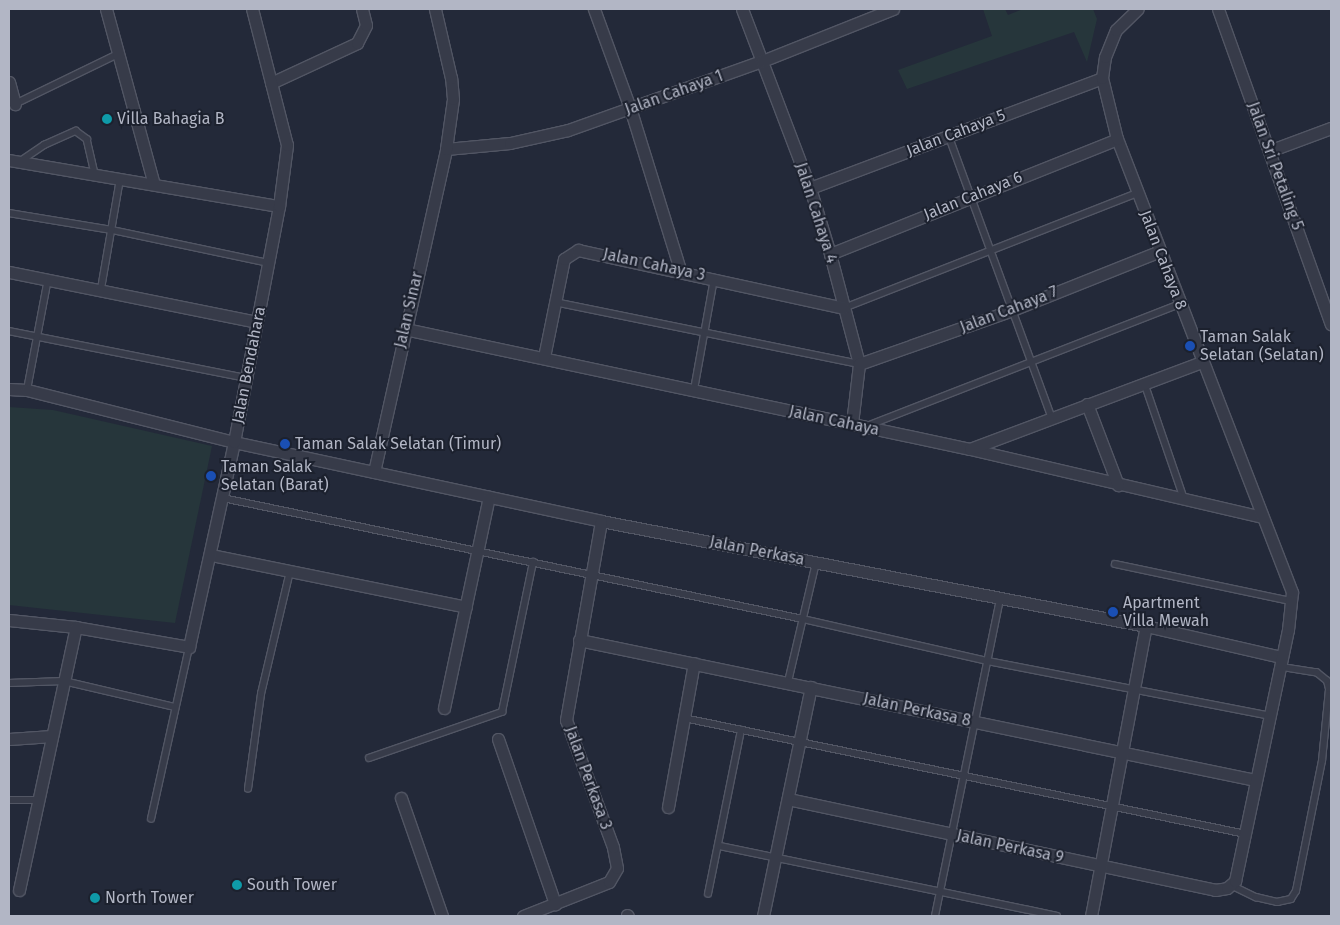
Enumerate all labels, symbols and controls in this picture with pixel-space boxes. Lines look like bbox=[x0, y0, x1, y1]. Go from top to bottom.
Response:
street label: Jalan Cahaya 1 bbox=[622, 66, 726, 120]
street label: Jalan Sri Petaling 5 bbox=[1243, 99, 1307, 233]
street label: Jalan Cahaya 5 bbox=[904, 105, 1008, 161]
place label: Villa Bahagia B bbox=[117, 109, 225, 129]
marker: Villa Bahagia B bbox=[101, 113, 113, 125]
street label: Jalan Cahaya 4 bbox=[791, 160, 841, 266]
street label: Jalan Cahaya 6 bbox=[921, 167, 1025, 225]
street label: Jalan Cahaya 8 bbox=[1135, 208, 1191, 312]
street label: Jalan Cahaya 3 bbox=[601, 245, 707, 285]
street label: Jalan Sinar bbox=[391, 270, 427, 350]
street label: Jalan Cahaya 7 bbox=[957, 283, 1061, 337]
street label: Jalan Bendahara bbox=[228, 305, 270, 425]
place label: Taman Salak Selatan (Selatan) bbox=[1200, 327, 1324, 365]
marker: Taman Salak Selatan (Selatan) bbox=[1184, 340, 1196, 352]
street label: Jalan Cahaya bbox=[787, 402, 881, 440]
place label: Taman Salak Selatan (Timur) bbox=[295, 434, 501, 454]
marker: Taman Salak Selatan (Timur) bbox=[279, 438, 291, 450]
place label: Taman Salak Selatan (Barat) bbox=[221, 457, 329, 495]
marker: Taman Salak Selatan (Barat) bbox=[205, 470, 217, 482]
street label: Jalan Perkasa bbox=[708, 532, 806, 570]
place label: Apartment Villa Mewah bbox=[1123, 593, 1209, 631]
marker: Apartment Villa Mewah bbox=[1107, 606, 1119, 618]
street label: Jalan Perkasa 8 bbox=[861, 689, 973, 731]
street label: Jalan Perkasa 3 bbox=[560, 724, 616, 832]
street label: Jalan Perkasa 9 bbox=[955, 826, 1065, 868]
place label: South Tower bbox=[247, 875, 337, 895]
marker: South Tower bbox=[231, 879, 243, 891]
place label: North Tower bbox=[105, 888, 194, 908]
marker: North Tower bbox=[89, 892, 101, 904]

